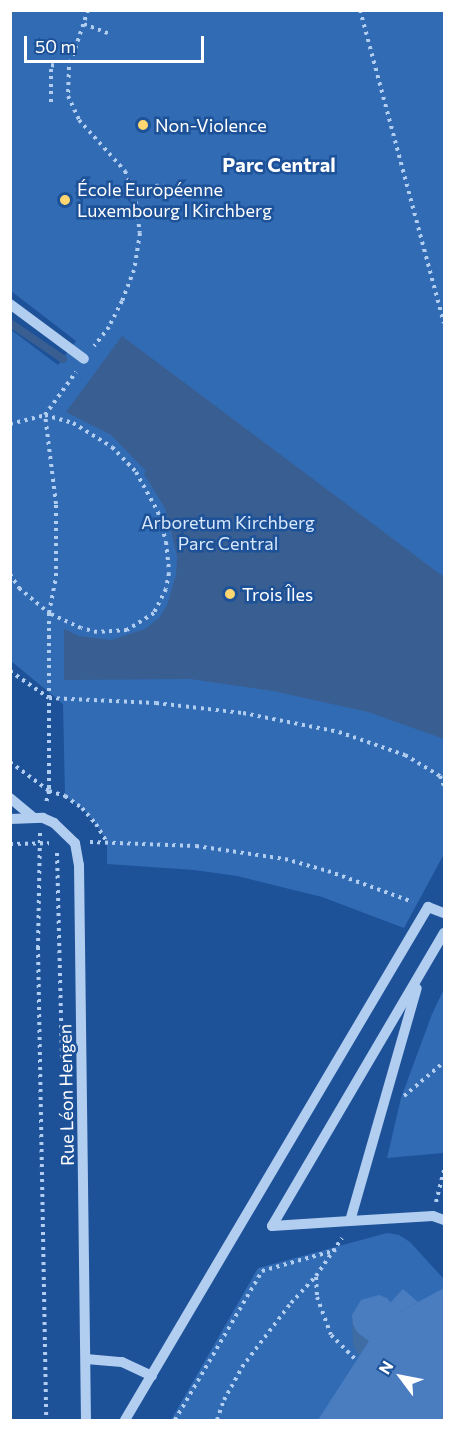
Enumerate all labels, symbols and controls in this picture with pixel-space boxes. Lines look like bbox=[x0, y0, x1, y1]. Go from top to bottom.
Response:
scale bar bbox=[27, 24, 207, 62]
text: 50 m bbox=[35, 35, 76, 57]
place label: Non-Violence bbox=[155, 114, 267, 136]
marker: Non-Violence bbox=[136, 118, 150, 132]
district label: Parc Central bbox=[222, 152, 336, 176]
place label: École Européenne Luxembourg I Kirchberg bbox=[77, 179, 272, 222]
marker: École Européenne Luxembourg I Kirchberg bbox=[58, 193, 72, 207]
park label: Arboretum Kirchberg Parc Central bbox=[141, 512, 315, 554]
place label: Trois Îles bbox=[242, 583, 313, 605]
marker: Trois Îles bbox=[223, 587, 237, 601]
street label: Rue Léon Hengen bbox=[54, 1024, 78, 1166]
north arrow bbox=[371, 1347, 431, 1407]
text: N bbox=[374, 1357, 397, 1377]

